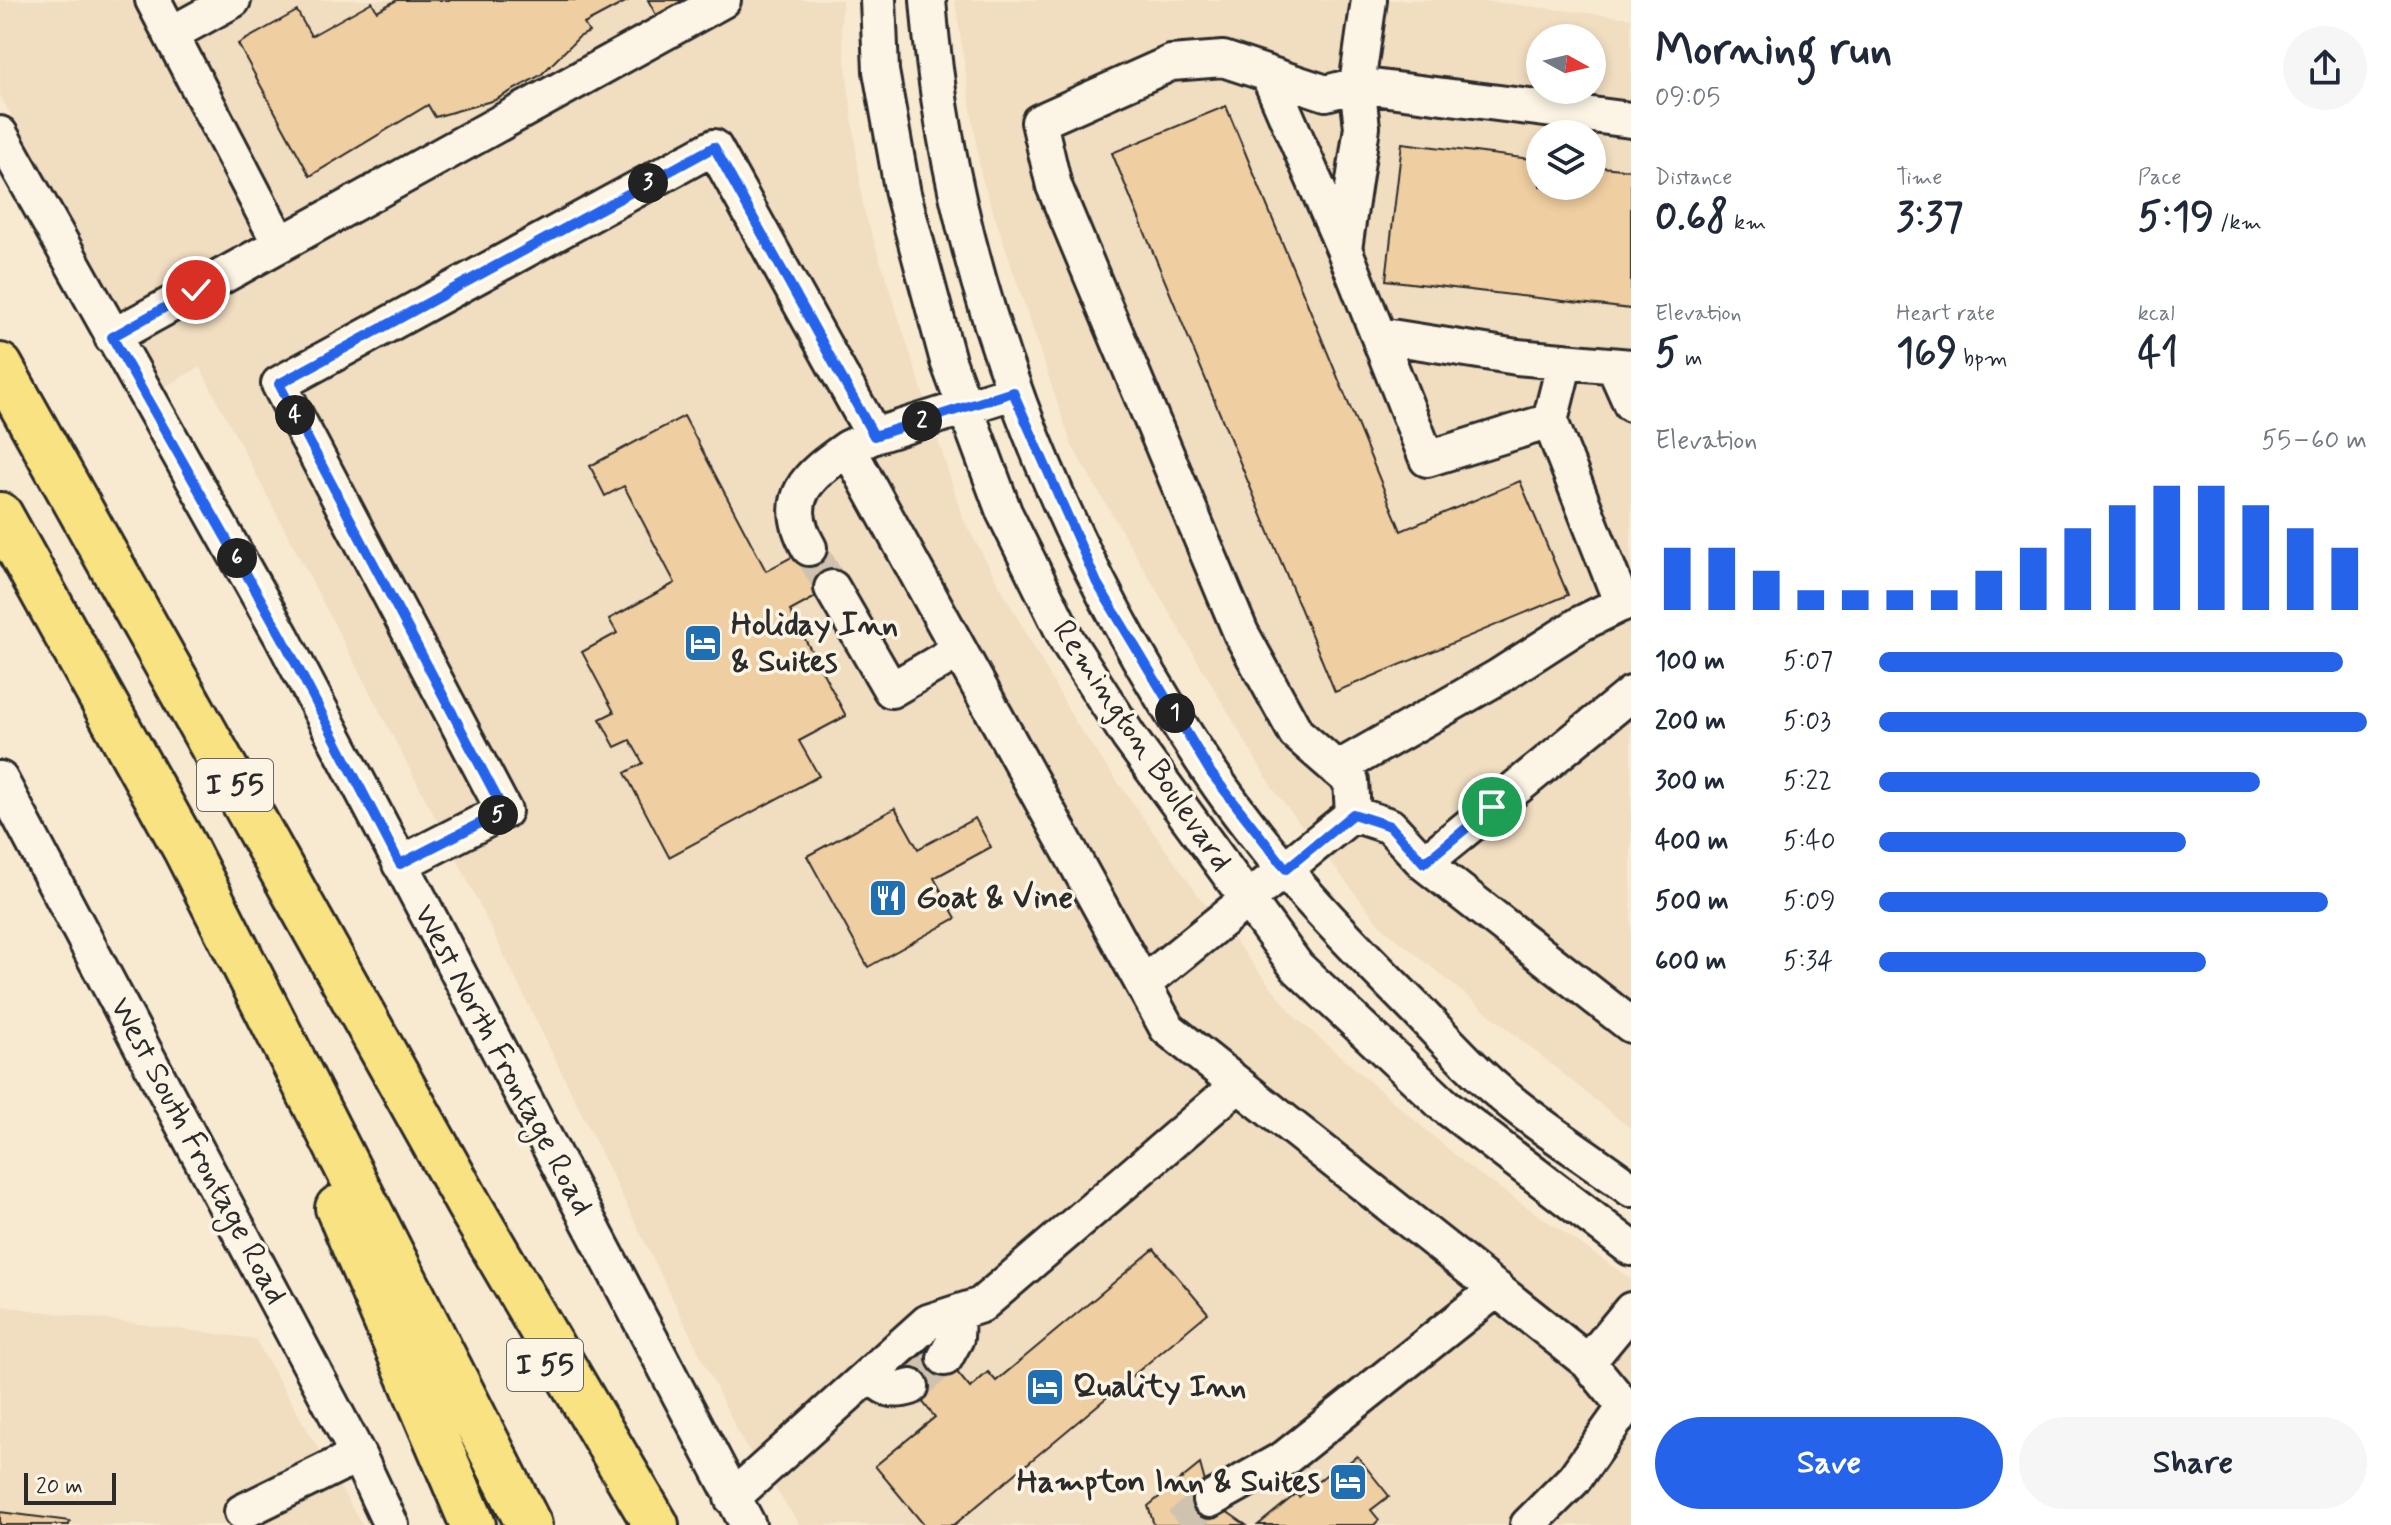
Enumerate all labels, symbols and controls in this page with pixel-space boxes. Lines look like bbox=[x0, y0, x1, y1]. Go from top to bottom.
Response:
text: Morning run bbox=[1655, 22, 1892, 80]
north arrow bbox=[1526, 24, 1606, 104]
map controls bbox=[1526, 24, 1606, 200]
button: share bbox=[2283, 26, 2367, 110]
text: 09:05 bbox=[1655, 81, 1720, 115]
button: layers bbox=[1526, 120, 1606, 200]
pin: 3 bbox=[628, 163, 668, 203]
text: Distance bbox=[1655, 164, 1732, 192]
text: Time bbox=[1896, 164, 1942, 192]
text: Pace bbox=[2138, 164, 2181, 192]
text: 3 bbox=[643, 169, 653, 197]
text: 0.68 bbox=[1655, 192, 1728, 244]
text: 3:37 bbox=[1896, 192, 1963, 244]
text: 5:19 bbox=[2138, 192, 2214, 244]
text: km bbox=[1728, 209, 1766, 237]
text: /km bbox=[2214, 209, 2262, 237]
pin bbox=[162, 256, 230, 324]
icon: check bbox=[174, 268, 218, 312]
text: Elevation bbox=[1655, 300, 1742, 328]
text: Heart rate bbox=[1896, 300, 1995, 328]
text: kcal bbox=[2138, 300, 2175, 328]
text: 5 bbox=[1655, 328, 1679, 380]
text: 169 bbox=[1896, 328, 1957, 380]
text: 41 bbox=[2138, 328, 2178, 380]
text: m bbox=[1679, 345, 1702, 373]
text: bpm bbox=[1957, 345, 2008, 373]
pin: 4 bbox=[275, 395, 315, 435]
text: 4 bbox=[289, 401, 301, 429]
pin: 2 bbox=[902, 401, 942, 441]
text: 2 bbox=[917, 407, 927, 435]
text: Elevation bbox=[1655, 424, 1757, 458]
text: 55–60 m bbox=[2262, 424, 2367, 458]
pin: 6 bbox=[217, 538, 257, 578]
text: 6 bbox=[231, 544, 243, 572]
place label: Holiday Inn & Suites bbox=[731, 604, 898, 683]
street label: Remington Boulevard bbox=[1042, 612, 1242, 880]
hotel icon: Holiday Inn & Suites bbox=[682, 622, 724, 664]
text: 100 m bbox=[1655, 645, 1725, 679]
text: 5:07 bbox=[1783, 645, 1833, 679]
pin: 1 bbox=[1155, 693, 1195, 733]
text: 1 bbox=[1170, 699, 1180, 727]
text: 200 m bbox=[1655, 705, 1726, 739]
text: 5:03 bbox=[1783, 705, 1831, 739]
road number: I 55 bbox=[197, 759, 273, 811]
text: 300 m bbox=[1655, 765, 1725, 799]
text: 5:22 bbox=[1783, 765, 1832, 799]
pin bbox=[1458, 773, 1526, 841]
icon: arrive bbox=[1470, 785, 1514, 829]
pin: 5 bbox=[478, 795, 518, 835]
text: 5 bbox=[491, 801, 505, 829]
text: 400 m bbox=[1655, 825, 1728, 859]
text: 5:40 bbox=[1783, 825, 1836, 859]
restaurant icon: Goat & Vine bbox=[867, 877, 909, 919]
place label: Goat & Vine bbox=[916, 877, 1073, 919]
text: 500 m bbox=[1655, 885, 1729, 919]
text: 5:09 bbox=[1783, 885, 1836, 919]
street label: West North Frontage Road bbox=[401, 897, 603, 1224]
text: 600 m bbox=[1655, 945, 1727, 979]
text: 5:34 bbox=[1783, 945, 1833, 979]
street label: West South Frontage Road bbox=[97, 990, 297, 1313]
road number: I 55 bbox=[507, 1339, 583, 1391]
hotel icon: Quality Inn bbox=[1024, 1366, 1066, 1408]
place label: Quality Inn bbox=[1073, 1366, 1246, 1408]
button: Save bbox=[1655, 1417, 2003, 1509]
button: Share bbox=[2019, 1417, 2367, 1509]
place label: Hampton Inn & Suites bbox=[1017, 1461, 1320, 1503]
hotel icon: Hampton Inn & Suites bbox=[1327, 1461, 1369, 1503]
scale bar bbox=[24, 1469, 116, 1505]
text: 20 m bbox=[36, 1473, 83, 1501]

